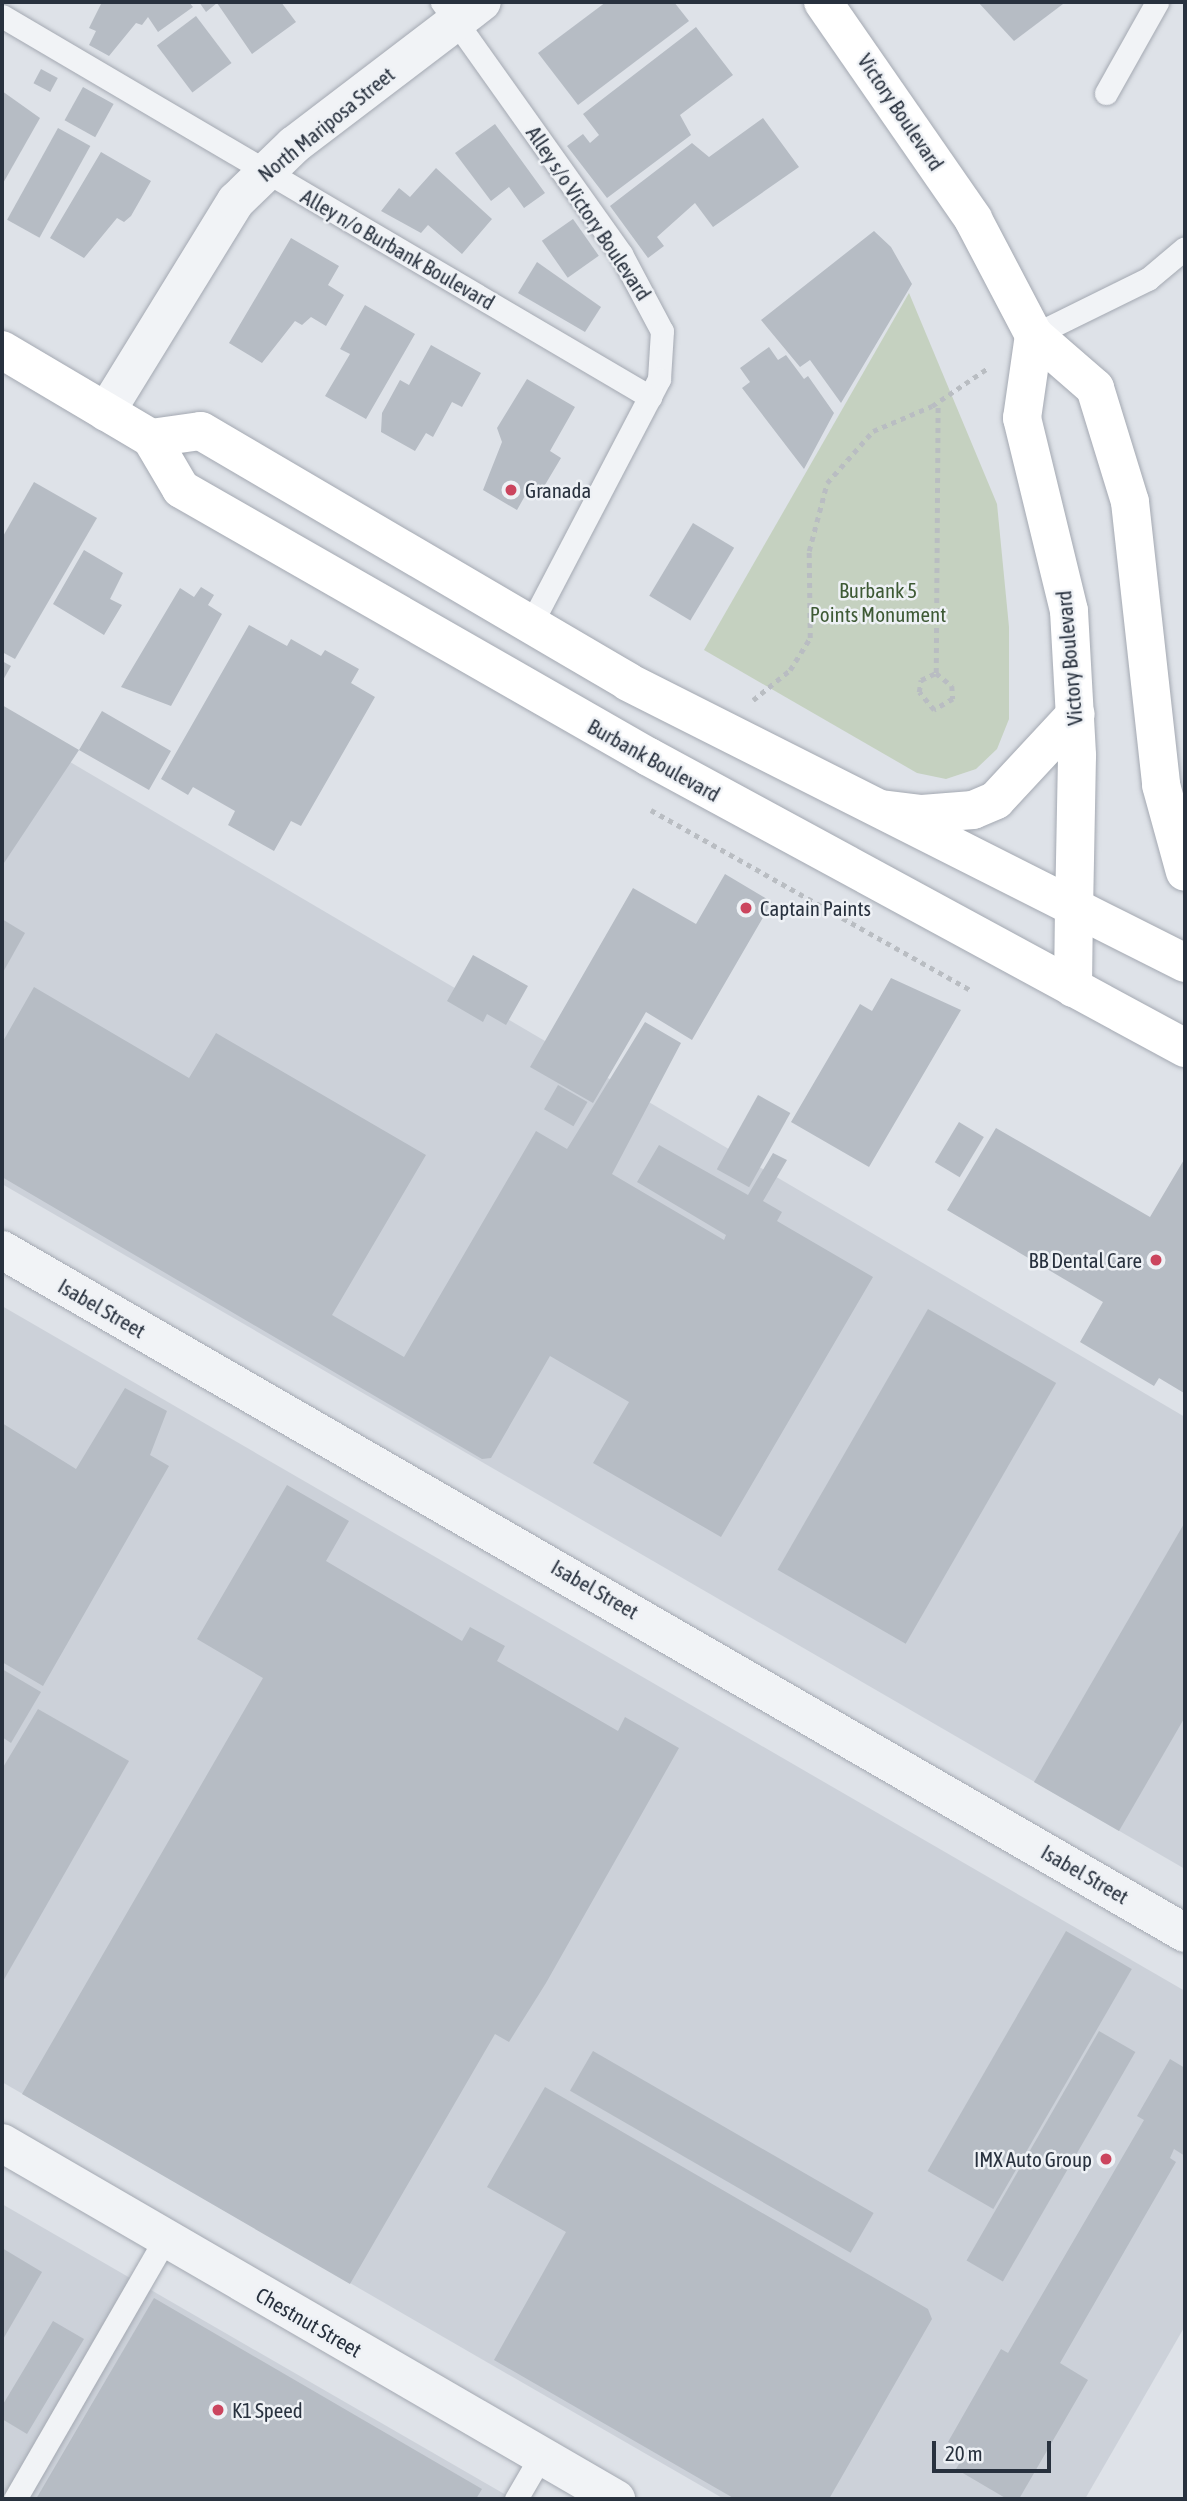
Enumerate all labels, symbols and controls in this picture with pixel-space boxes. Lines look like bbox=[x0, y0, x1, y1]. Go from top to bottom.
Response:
street label: Victory Boulevard bbox=[853, 49, 949, 175]
street label: North Mariposa Street bbox=[253, 61, 399, 187]
street label: Alley s/o Victory Boulevard bbox=[521, 121, 657, 305]
street label: Alley n/o Burbank Boulevard bbox=[297, 183, 499, 315]
place label: Granada bbox=[525, 477, 591, 503]
marker: Granada bbox=[503, 482, 519, 498]
park label: Burbank 5 Points Monument bbox=[810, 577, 946, 627]
street label: Victory Boulevard bbox=[1051, 589, 1087, 727]
street label: Burbank Boulevard bbox=[583, 713, 725, 807]
place label: Captain Paints bbox=[760, 895, 871, 921]
marker: Captain Paints bbox=[738, 900, 754, 916]
place label: BB Dental Care bbox=[1029, 1247, 1142, 1273]
marker: BB Dental Care bbox=[1148, 1252, 1164, 1268]
street label: Isabel Street bbox=[54, 1273, 150, 1343]
street label: Isabel Street bbox=[547, 1554, 643, 1624]
street label: Isabel Street bbox=[1037, 1839, 1133, 1909]
place label: IMX Auto Group bbox=[974, 2146, 1092, 2172]
marker: IMX Auto Group bbox=[1098, 2151, 1114, 2167]
street label: Chestnut Street bbox=[252, 2282, 366, 2362]
place label: K1 Speed bbox=[232, 2397, 303, 2423]
marker: K1 Speed bbox=[210, 2402, 226, 2418]
scale bar bbox=[935, 2428, 1054, 2472]
text: 20 m bbox=[945, 2441, 983, 2465]

